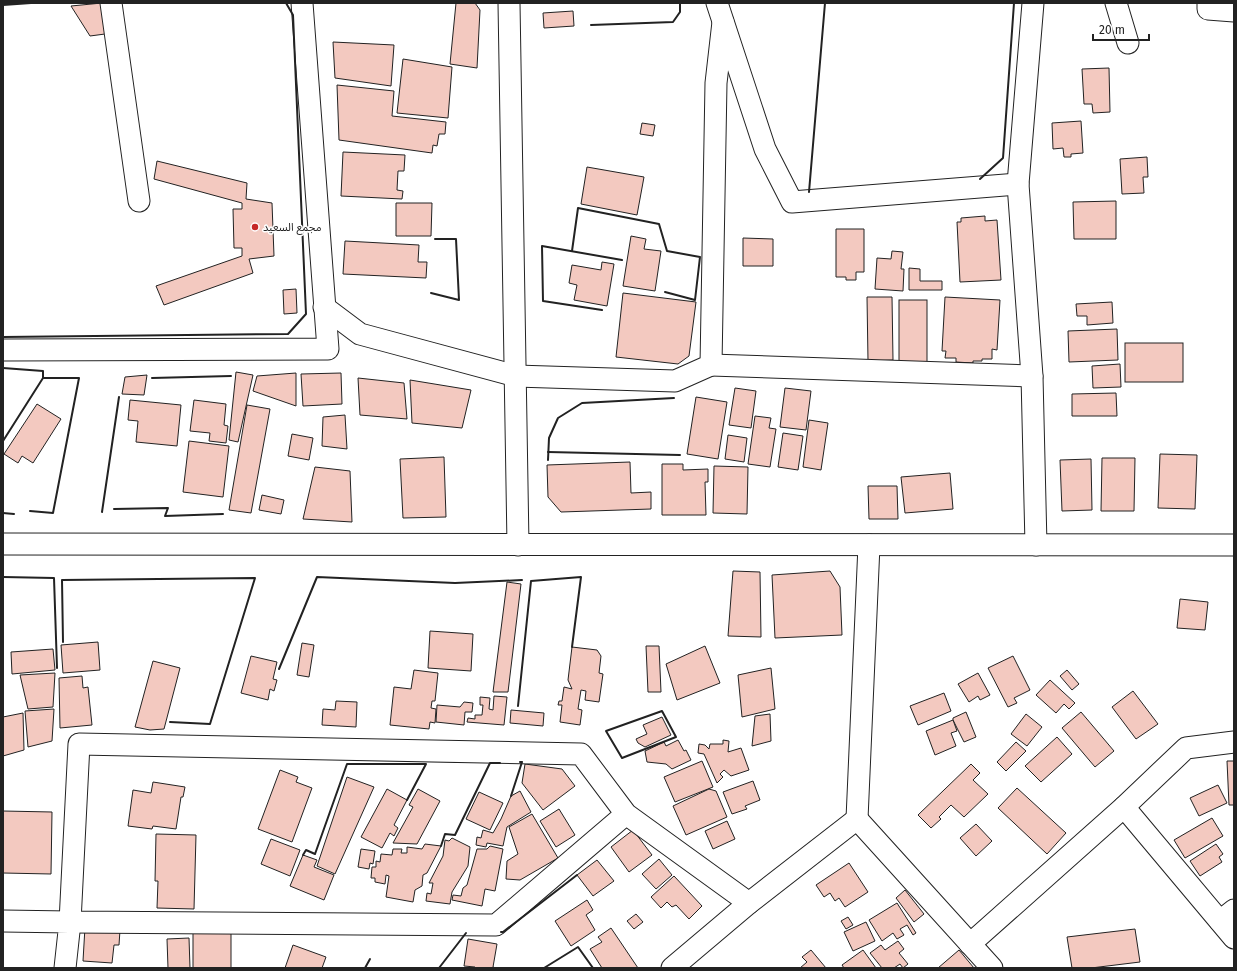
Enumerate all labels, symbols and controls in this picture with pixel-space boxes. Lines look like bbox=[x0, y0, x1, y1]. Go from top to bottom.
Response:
scale bar bbox=[1093, 16, 1149, 42]
text: 20 m bbox=[1099, 23, 1125, 37]
place label: مجمع السعيد bbox=[263, 221, 322, 235]
marker: مجمع السعيد bbox=[250, 222, 260, 232]

